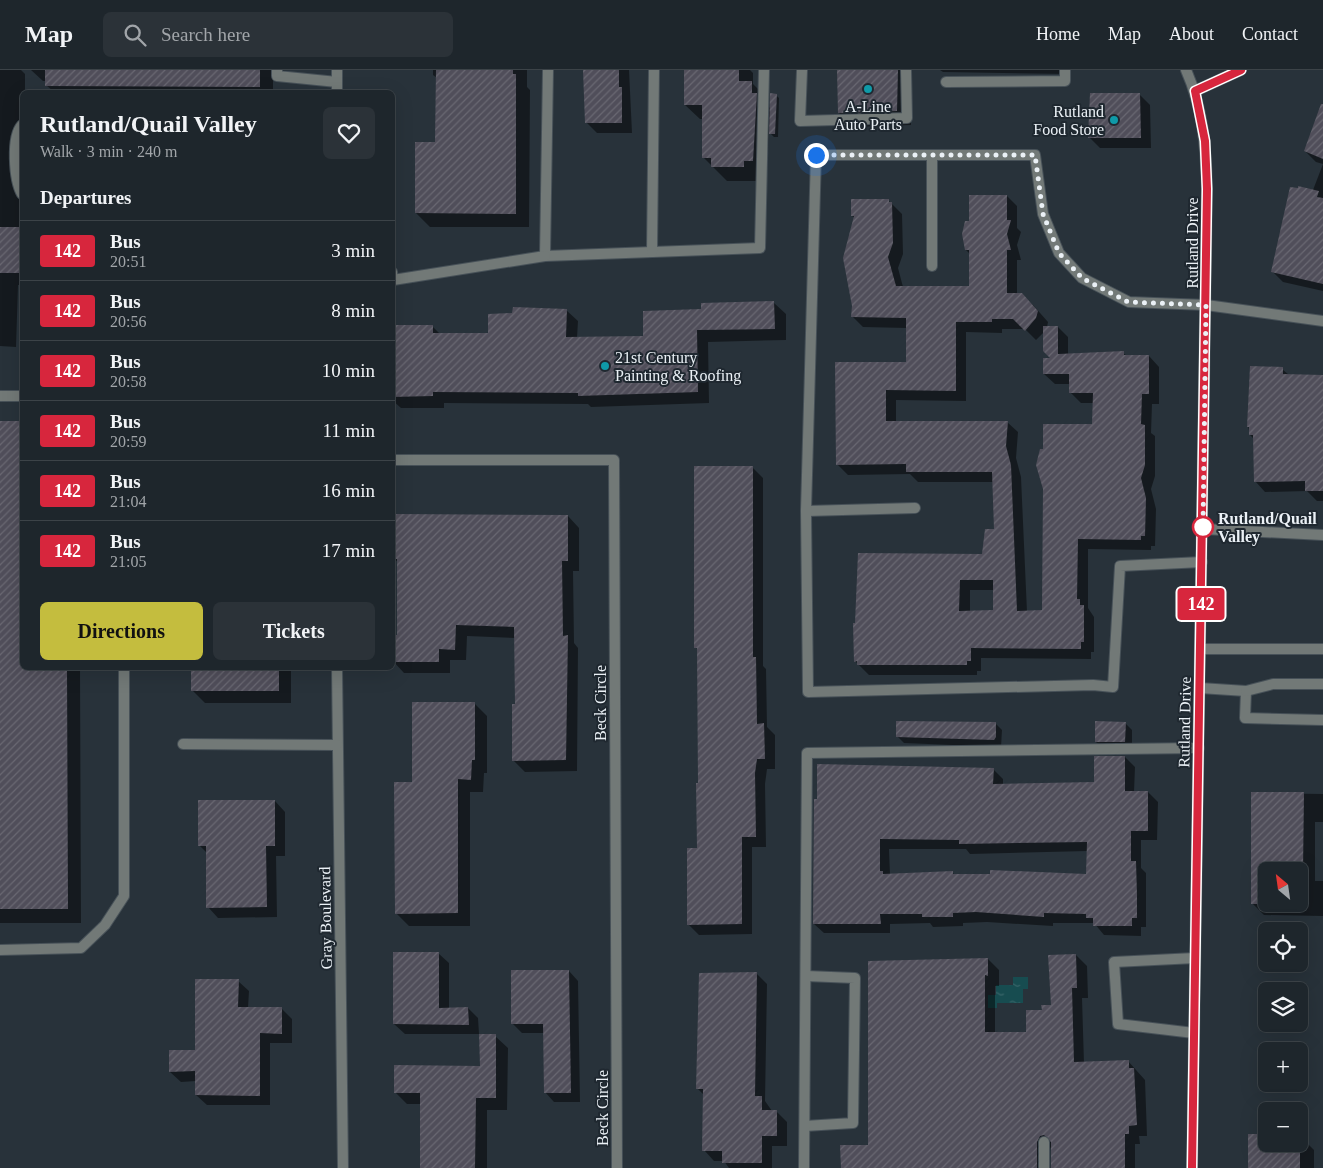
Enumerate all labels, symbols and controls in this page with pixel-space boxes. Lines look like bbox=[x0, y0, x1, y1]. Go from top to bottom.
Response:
search box bbox=[103, 12, 453, 57]
text: Map bbox=[25, 21, 73, 47]
icon: search bbox=[121, 21, 149, 49]
text: Search here bbox=[161, 24, 250, 45]
text: Home bbox=[1036, 24, 1080, 44]
text: Map bbox=[1108, 24, 1141, 44]
text: About bbox=[1169, 24, 1214, 44]
text: Contact bbox=[1242, 24, 1298, 44]
marker: A-Line Auto Parts bbox=[862, 83, 874, 95]
place label: A-Line Auto Parts bbox=[834, 98, 902, 133]
place label: Rutland Food Store bbox=[1033, 103, 1104, 138]
button: heart bbox=[323, 107, 375, 159]
text: Rutland/Quail Valley bbox=[40, 111, 257, 137]
marker: Rutland Food Store bbox=[1108, 114, 1120, 126]
text: Walk · 3 min · 240 m bbox=[40, 143, 177, 160]
your location bbox=[804, 143, 829, 168]
text: Departures bbox=[40, 187, 131, 208]
street label: Rutland Drive bbox=[1184, 197, 1201, 289]
text: Bus bbox=[110, 231, 141, 252]
text: 3 min bbox=[331, 240, 375, 261]
text: 142 bbox=[54, 241, 81, 261]
text: 20:51 bbox=[110, 253, 146, 270]
text: Bus bbox=[110, 291, 141, 312]
text: 8 min bbox=[331, 300, 375, 321]
text: 142 bbox=[54, 301, 81, 321]
text: 20:56 bbox=[110, 313, 146, 330]
place label: 21st Century Painting & Roofing bbox=[615, 349, 741, 385]
text: Bus bbox=[110, 351, 141, 372]
text: 10 min bbox=[322, 360, 375, 381]
marker: 21st Century Painting & Roofing bbox=[599, 360, 611, 372]
text: 142 bbox=[54, 361, 81, 381]
text: 20:58 bbox=[110, 373, 146, 390]
text: Bus bbox=[110, 411, 141, 432]
text: 11 min bbox=[322, 420, 375, 441]
text: 142 bbox=[54, 421, 81, 441]
text: 20:59 bbox=[110, 433, 146, 450]
text: Bus bbox=[110, 471, 141, 492]
text: 16 min bbox=[322, 480, 375, 501]
text: 142 bbox=[54, 481, 81, 501]
text: 21:04 bbox=[110, 493, 146, 510]
place label: Rutland/Quail Valley bbox=[1218, 510, 1317, 546]
marker: Rutland/Quail Valley bbox=[1192, 516, 1214, 538]
text: Bus bbox=[110, 531, 141, 552]
text: 17 min bbox=[322, 540, 375, 561]
text: 142 bbox=[54, 541, 81, 561]
text: 21:05 bbox=[110, 553, 146, 570]
line badge: 142 bbox=[1172, 588, 1230, 620]
text: 142 bbox=[1188, 594, 1215, 614]
button: Directions bbox=[40, 602, 203, 660]
button: Tickets bbox=[213, 602, 375, 660]
street label: Beck Circle bbox=[592, 665, 609, 741]
street label: Rutland Drive bbox=[1175, 676, 1194, 768]
north arrow bbox=[1258, 862, 1308, 912]
map controls bbox=[1258, 862, 1308, 1152]
street label: Gray Boulevard bbox=[316, 867, 336, 969]
button: locate bbox=[1258, 922, 1308, 972]
button: layers bbox=[1258, 982, 1308, 1032]
button: + bbox=[1258, 1042, 1308, 1092]
street label: Beck Circle bbox=[594, 1070, 611, 1146]
button: − bbox=[1258, 1102, 1308, 1152]

